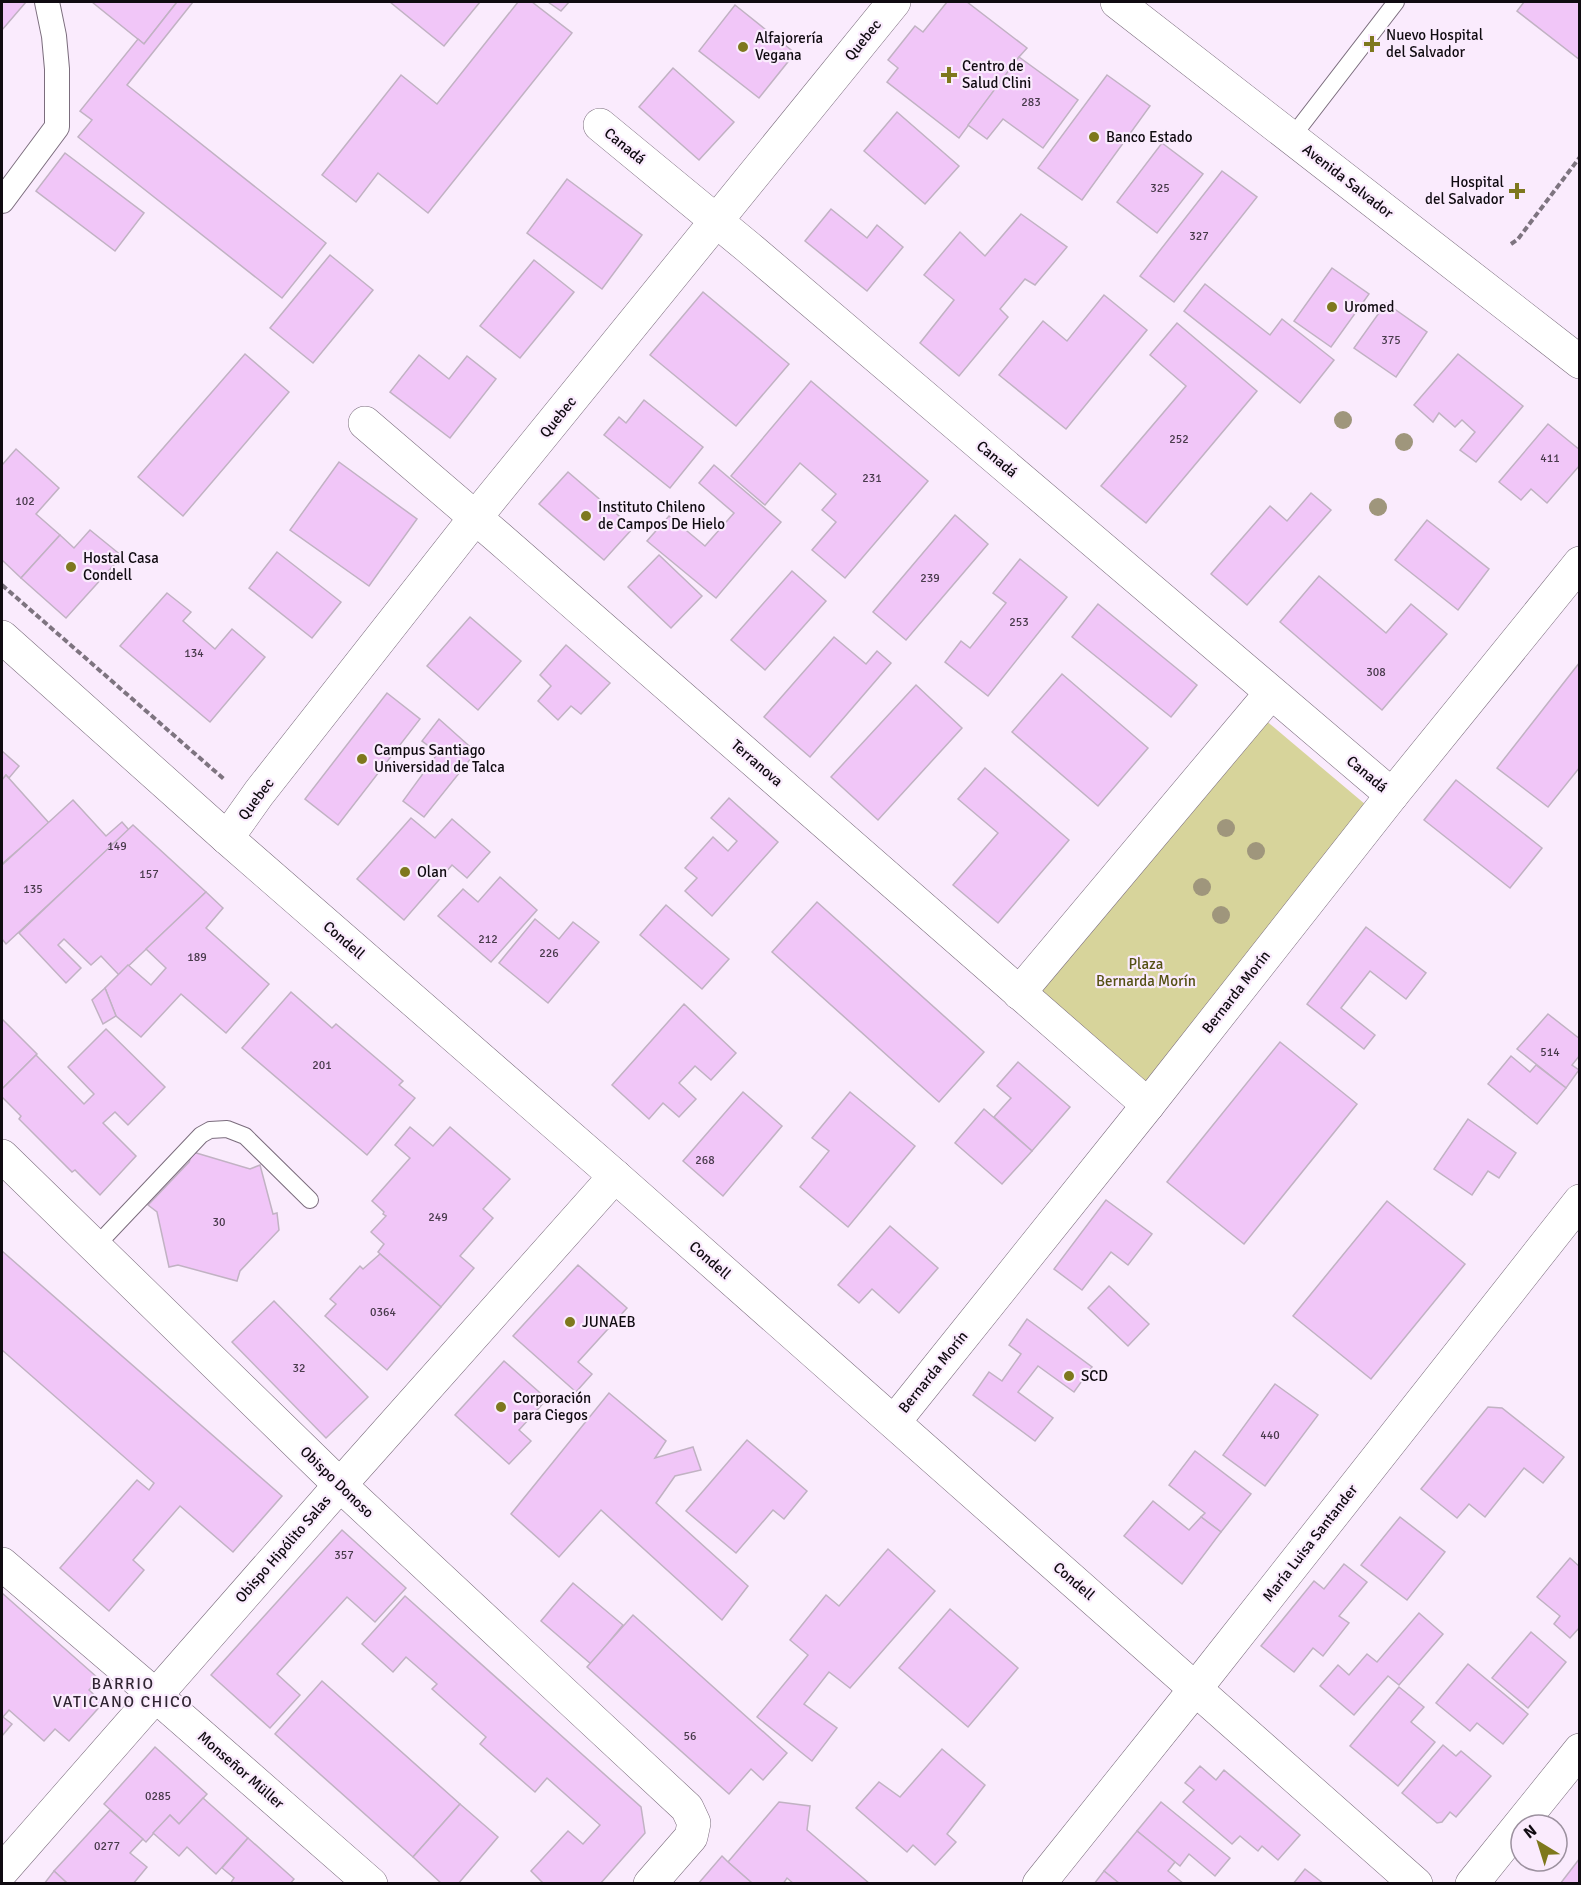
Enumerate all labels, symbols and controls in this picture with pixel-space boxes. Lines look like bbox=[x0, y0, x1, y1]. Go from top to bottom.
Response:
street label: Quebec bbox=[841, 16, 885, 64]
place label: Nuevo Hospital del Salvador bbox=[1386, 26, 1483, 61]
place label: Alfajorería Vegana bbox=[755, 29, 823, 64]
marker: Nuevo Hospital del Salvador bbox=[1363, 35, 1381, 53]
marker: Alfajorería Vegana bbox=[736, 40, 750, 54]
place label: Centro de Salud Clini bbox=[962, 57, 1031, 92]
marker: Centro de Salud Clini bbox=[940, 66, 958, 84]
house number: 283 bbox=[1021, 95, 1041, 110]
street label: Canadá bbox=[601, 124, 649, 168]
place label: Banco Estado bbox=[1106, 128, 1193, 146]
marker: Banco Estado bbox=[1087, 130, 1101, 144]
street label: Avenida Salvador bbox=[1299, 140, 1397, 222]
place label: Hospital del Salvador bbox=[1425, 173, 1504, 208]
house number: 325 bbox=[1150, 181, 1170, 196]
marker: Hospital del Salvador bbox=[1508, 182, 1526, 200]
house number: 327 bbox=[1189, 229, 1209, 244]
place label: Uromed bbox=[1344, 298, 1395, 316]
marker: Uromed bbox=[1325, 300, 1339, 314]
house number: 375 bbox=[1381, 333, 1401, 348]
street label: Quebec bbox=[536, 393, 580, 441]
house number: 252 bbox=[1169, 432, 1189, 447]
street label: Canadá bbox=[973, 437, 1021, 481]
house number: 411 bbox=[1540, 451, 1560, 466]
house number: 231 bbox=[862, 471, 882, 486]
house number: 102 bbox=[15, 494, 35, 509]
place label: Instituto Chileno de Campos De Hielo bbox=[598, 498, 725, 533]
marker: Instituto Chileno de Campos De Hielo bbox=[579, 509, 593, 523]
place label: Hostal Casa Condell bbox=[83, 549, 159, 584]
marker: Hostal Casa Condell bbox=[64, 560, 78, 574]
house number: 239 bbox=[920, 571, 940, 586]
house number: 253 bbox=[1009, 615, 1029, 630]
house number: 134 bbox=[184, 646, 204, 661]
house number: 308 bbox=[1366, 665, 1386, 680]
street label: Terranova bbox=[728, 736, 786, 790]
place label: Campus Santiago Universidad de Talca bbox=[374, 741, 505, 776]
marker: Campus Santiago Universidad de Talca bbox=[355, 752, 369, 766]
street label: Canadá bbox=[1343, 752, 1391, 796]
street label: Quebec bbox=[234, 774, 278, 824]
house number: 149 bbox=[107, 839, 127, 854]
place label: Olan bbox=[417, 863, 447, 881]
marker: Olan bbox=[398, 865, 412, 879]
house number: 157 bbox=[139, 867, 159, 882]
house number: 135 bbox=[23, 882, 43, 897]
street label: Condell bbox=[320, 917, 368, 963]
house number: 212 bbox=[478, 932, 498, 947]
house number: 226 bbox=[539, 946, 559, 961]
street label: Bernarda Morín bbox=[1198, 947, 1274, 1037]
house number: 189 bbox=[187, 950, 207, 965]
park label: Plaza Bernarda Morín bbox=[1096, 955, 1196, 990]
house number: 514 bbox=[1540, 1045, 1560, 1060]
house number: 201 bbox=[312, 1058, 332, 1073]
house number: 268 bbox=[695, 1153, 715, 1168]
house number: 249 bbox=[428, 1210, 448, 1225]
house number: 30 bbox=[213, 1215, 225, 1230]
street label: Condell bbox=[686, 1237, 734, 1283]
house number: 0364 bbox=[370, 1305, 396, 1320]
place label: JUNAEB bbox=[582, 1313, 636, 1331]
marker: JUNAEB bbox=[563, 1315, 577, 1329]
street label: Bernarda Morín bbox=[895, 1327, 971, 1417]
house number: 32 bbox=[293, 1361, 305, 1376]
place label: SCD bbox=[1081, 1367, 1108, 1385]
marker: SCD bbox=[1062, 1369, 1076, 1383]
place label: Corporación para Ciegos bbox=[513, 1389, 591, 1424]
marker: Corporación para Ciegos bbox=[494, 1400, 508, 1414]
house number: 440 bbox=[1260, 1428, 1280, 1443]
street label: Obispo Donoso bbox=[296, 1442, 378, 1522]
street label: María Luisa Santander bbox=[1259, 1480, 1362, 1605]
street label: Obispo Hipólito Salas bbox=[231, 1491, 335, 1606]
house number: 357 bbox=[334, 1548, 354, 1563]
street label: Condell bbox=[1050, 1558, 1098, 1604]
district label: BARRIO VATICANO CHICO bbox=[53, 1674, 193, 1712]
street label: Monseñor Müller bbox=[194, 1728, 288, 1813]
house number: 56 bbox=[684, 1729, 696, 1744]
house number: 0285 bbox=[145, 1789, 171, 1804]
north arrow bbox=[1509, 1813, 1569, 1873]
text: N bbox=[1520, 1821, 1541, 1843]
house number: 0277 bbox=[94, 1839, 120, 1854]

